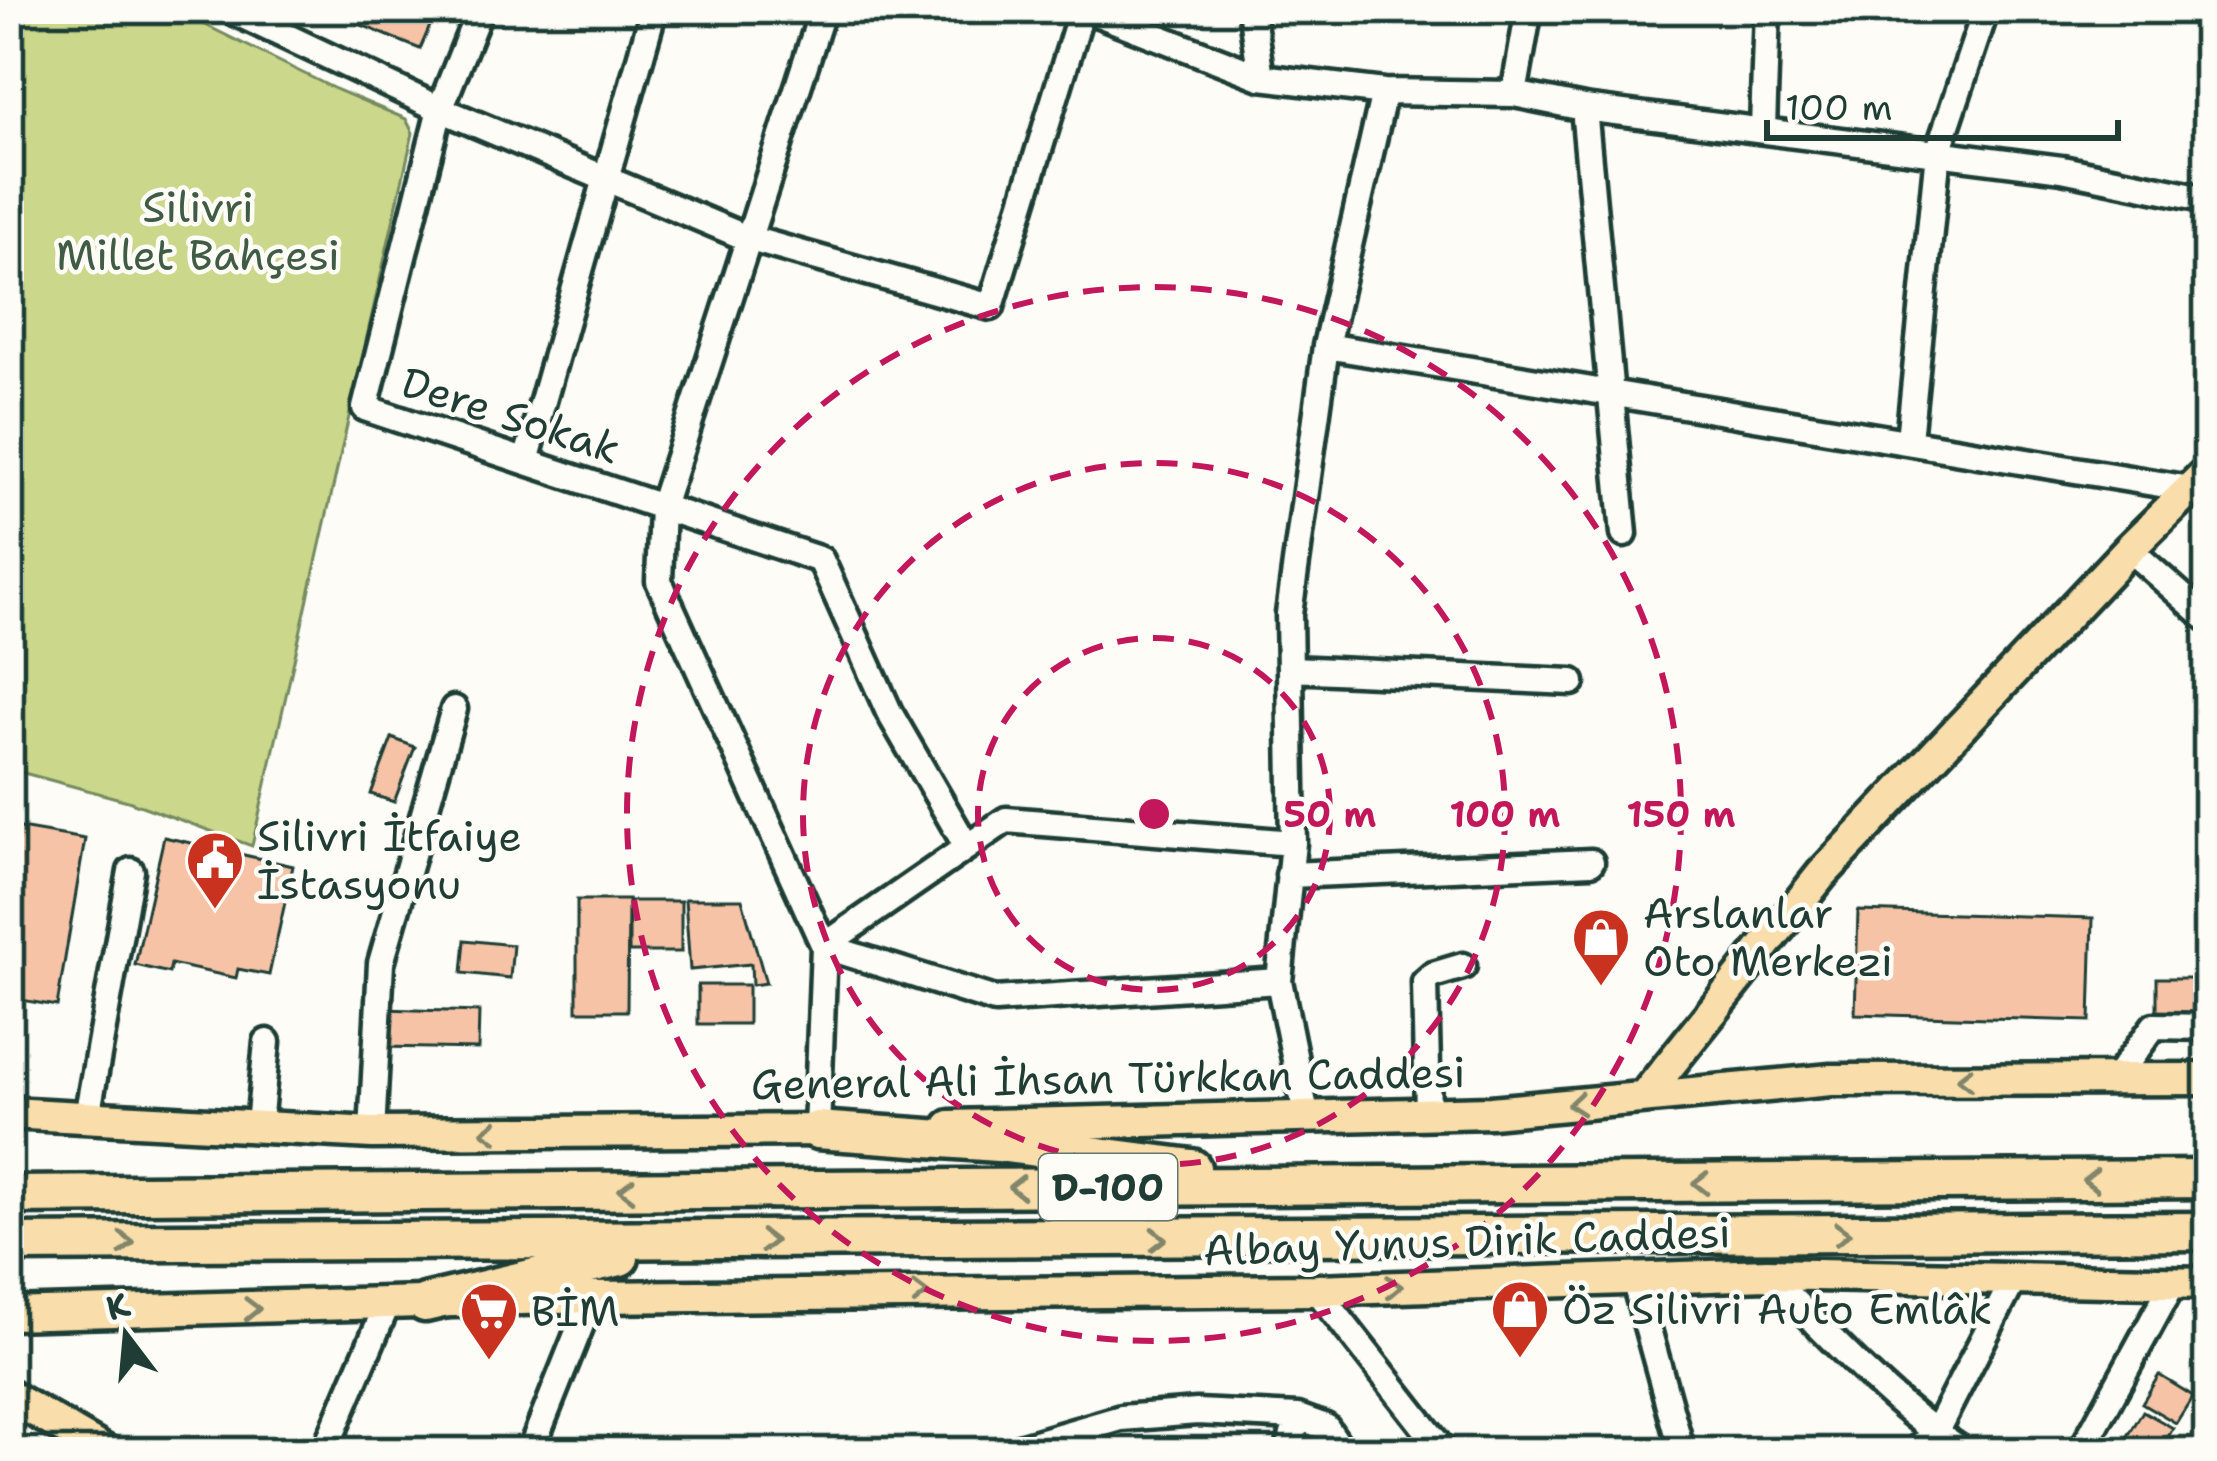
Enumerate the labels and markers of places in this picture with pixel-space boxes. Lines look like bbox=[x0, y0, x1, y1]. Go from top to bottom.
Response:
centre of rings bbox=[1133, 793, 1175, 835]
place label: Silivri İtfaiye İstasyonu bbox=[257, 808, 522, 912]
public building icon: Silivri İtfaiye İstasyonu bbox=[184, 829, 246, 911]
place label: Arslanlar Oto Merkezi bbox=[1643, 885, 1893, 989]
shop icon: Arslanlar Oto Merkezi bbox=[1570, 906, 1632, 988]
shop icon: Öz Silivri Auto Emlâk bbox=[1489, 1278, 1551, 1360]
supermarket icon: BİM bbox=[458, 1280, 520, 1362]
place label: Öz Silivri Auto Emlâk bbox=[1562, 1281, 1992, 1337]
place label: BİM bbox=[531, 1283, 619, 1339]

